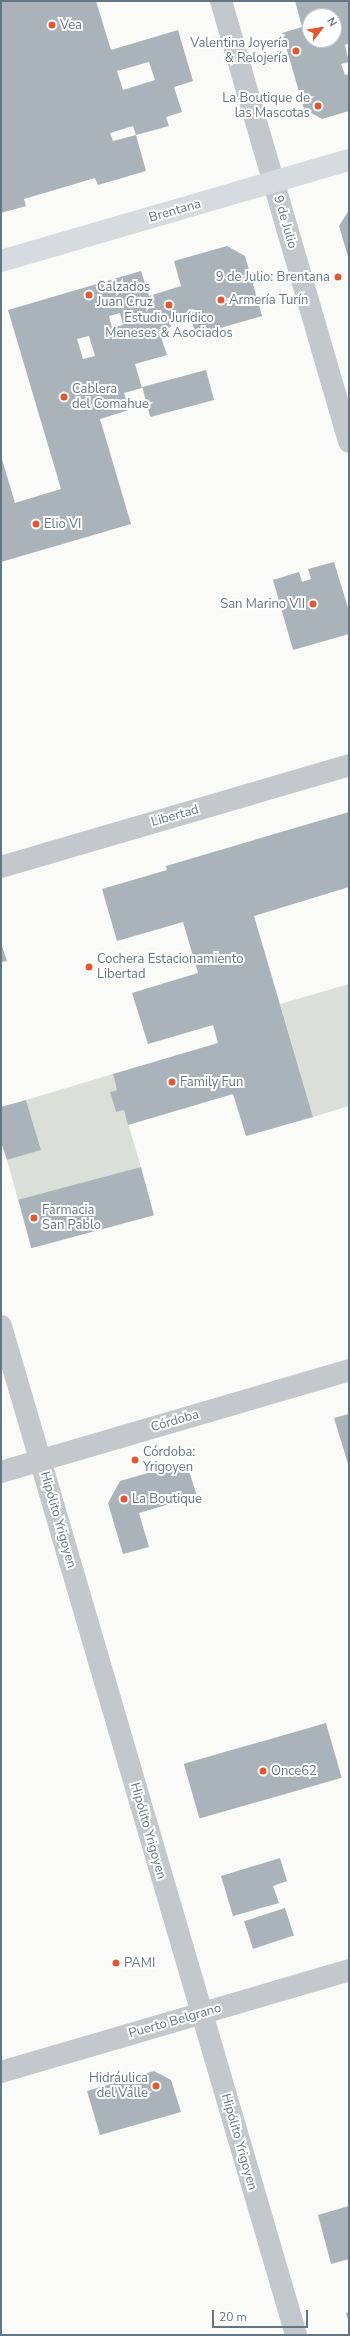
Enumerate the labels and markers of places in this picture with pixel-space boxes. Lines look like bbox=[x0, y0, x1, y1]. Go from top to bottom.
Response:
place label: Vea bbox=[60, 17, 82, 33]
marker: Vea bbox=[47, 20, 57, 30]
place label: Valentina Joyería & Relojería bbox=[190, 36, 288, 67]
marker: Valentina Joyería & Relojería bbox=[291, 46, 301, 56]
place label: La Boutique de las Mascotas bbox=[222, 91, 310, 122]
marker: La Boutique de las Mascotas bbox=[313, 101, 323, 111]
place label: 9 de Julio: Brentana bbox=[216, 269, 330, 285]
marker: 9 de Julio: Brentana bbox=[333, 272, 343, 282]
place label: Calzados Juan Cruz bbox=[97, 280, 153, 311]
marker: Calzados Juan Cruz bbox=[84, 290, 94, 300]
place label: Armería Turín bbox=[229, 292, 308, 308]
marker: Armería Turín bbox=[216, 295, 226, 305]
marker: Estudio Jurídico Meneses & Asociados bbox=[164, 300, 174, 310]
place label: Estudio Jurídico Meneses & Asociados bbox=[105, 311, 233, 342]
place label: Cablera del Comahue bbox=[72, 382, 149, 413]
marker: Cablera del Comahue bbox=[59, 392, 69, 402]
place label: Elio VI bbox=[44, 516, 81, 532]
marker: Elio VI bbox=[31, 519, 41, 529]
place label: San Marino VII bbox=[220, 596, 305, 612]
marker: San Marino VII bbox=[308, 599, 318, 609]
place label: Cochera Estacionamiento Libertad bbox=[97, 952, 243, 983]
marker: Cochera Estacionamiento Libertad bbox=[84, 962, 94, 972]
place label: Family Fun bbox=[180, 1074, 243, 1090]
marker: Family Fun bbox=[167, 1077, 177, 1087]
place label: Farmacia San Pablo bbox=[42, 1203, 101, 1234]
marker: Farmacia San Pablo bbox=[29, 1213, 39, 1223]
place label: Córdoba: Yrigoyen bbox=[143, 1445, 195, 1476]
marker: Córdoba: Yrigoyen bbox=[130, 1455, 140, 1465]
place label: La Boutique bbox=[132, 1491, 202, 1507]
marker: La Boutique bbox=[119, 1494, 129, 1504]
place label: Once62 bbox=[271, 1763, 317, 1779]
marker: Once62 bbox=[258, 1766, 268, 1776]
place label: PAMI bbox=[124, 1955, 155, 1971]
marker: PAMI bbox=[111, 1958, 121, 1968]
place label: Hidráulica del Valle bbox=[89, 2071, 148, 2102]
marker: Hidráulica del Valle bbox=[151, 2081, 161, 2091]

